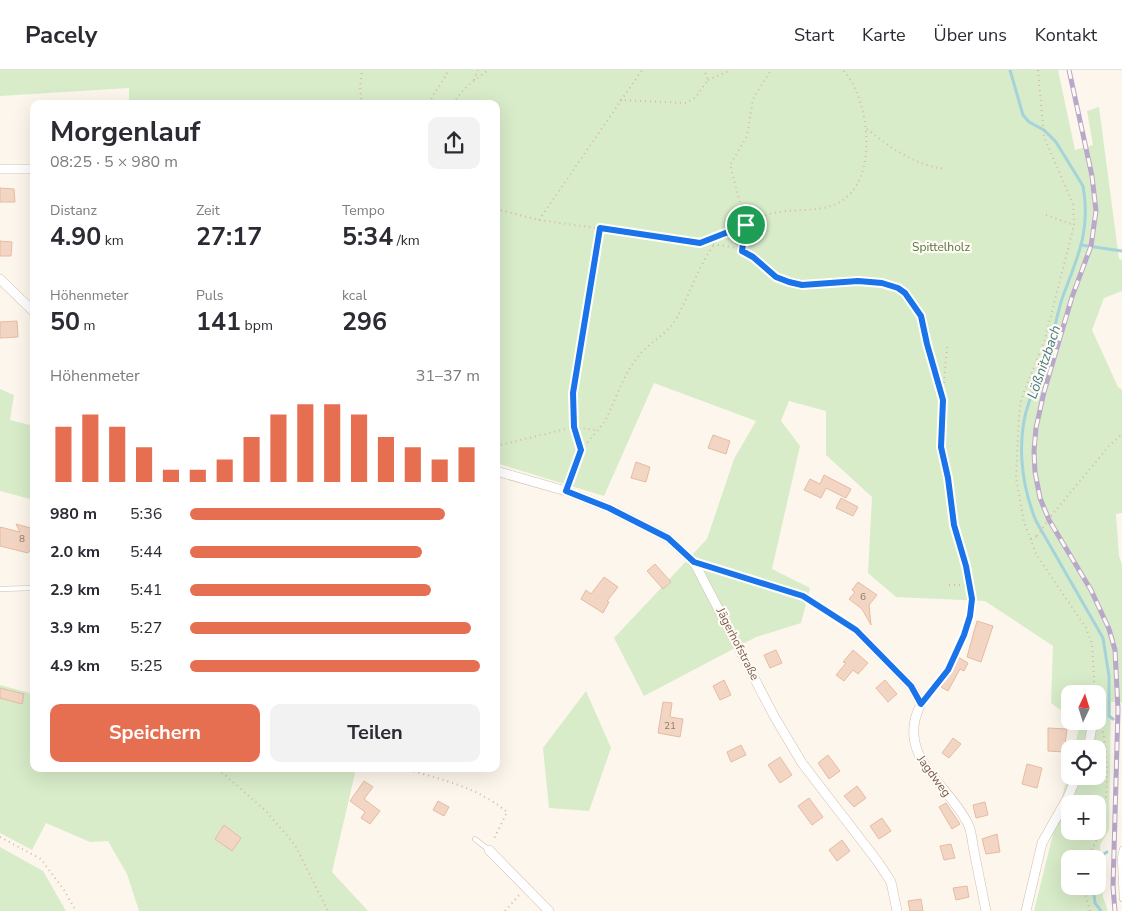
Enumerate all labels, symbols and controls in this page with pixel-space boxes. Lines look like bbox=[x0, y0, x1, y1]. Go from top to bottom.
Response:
text: Pacely bbox=[25, 19, 97, 51]
text: Start bbox=[794, 23, 834, 47]
text: Karte bbox=[862, 23, 906, 47]
text: Über uns bbox=[934, 23, 1007, 47]
text: Kontakt bbox=[1035, 23, 1097, 47]
text: Morgenlauf bbox=[50, 113, 200, 151]
button: share bbox=[428, 117, 480, 169]
text: 08:25 · 5 × 980 m bbox=[50, 151, 178, 173]
text: Distanz bbox=[50, 201, 97, 220]
text: Zeit bbox=[196, 201, 220, 220]
text: Tempo bbox=[342, 201, 385, 220]
pin bbox=[725, 204, 767, 246]
icon: arrive bbox=[732, 211, 760, 239]
text: 4.90 bbox=[50, 220, 101, 254]
text: 27:17 bbox=[196, 220, 262, 254]
text: 5:34 bbox=[342, 220, 393, 254]
text: km bbox=[101, 231, 124, 250]
text: /km bbox=[393, 231, 420, 250]
park label: Spittelholz bbox=[912, 239, 970, 255]
text: Höhenmeter bbox=[50, 286, 129, 305]
text: Puls bbox=[196, 286, 223, 305]
text: kcal bbox=[342, 286, 367, 305]
text: 50 bbox=[50, 305, 80, 339]
text: 141 bbox=[196, 305, 241, 339]
text: 296 bbox=[342, 305, 387, 339]
text: m bbox=[80, 316, 96, 335]
text: bpm bbox=[241, 316, 273, 335]
water label: Lößnitzbach bbox=[1023, 323, 1065, 401]
text: Höhenmeter bbox=[50, 365, 140, 387]
text: 31–37 m bbox=[416, 365, 480, 387]
text: 980 m bbox=[50, 503, 97, 525]
text: 5:36 bbox=[130, 503, 162, 525]
house number: 8 bbox=[19, 532, 25, 546]
text: 2.0 km bbox=[50, 541, 100, 563]
text: 5:44 bbox=[130, 541, 162, 563]
text: 2.9 km bbox=[50, 579, 100, 601]
text: 5:41 bbox=[130, 579, 162, 601]
house number: 6 bbox=[860, 590, 866, 604]
street label: Jägerhofstraße bbox=[712, 604, 763, 683]
text: 3.9 km bbox=[50, 617, 100, 639]
text: 5:27 bbox=[130, 617, 162, 639]
text: 4.9 km bbox=[50, 655, 100, 677]
text: 5:25 bbox=[130, 655, 162, 677]
north arrow bbox=[1061, 685, 1106, 730]
map controls bbox=[1061, 685, 1106, 895]
button: Speichern bbox=[50, 704, 260, 762]
button: Teilen bbox=[270, 704, 480, 762]
house number: 21 bbox=[664, 719, 676, 733]
button: locate bbox=[1061, 740, 1106, 785]
street label: Jagdweg bbox=[913, 751, 954, 800]
button: + bbox=[1061, 795, 1106, 840]
button: − bbox=[1061, 850, 1106, 895]

